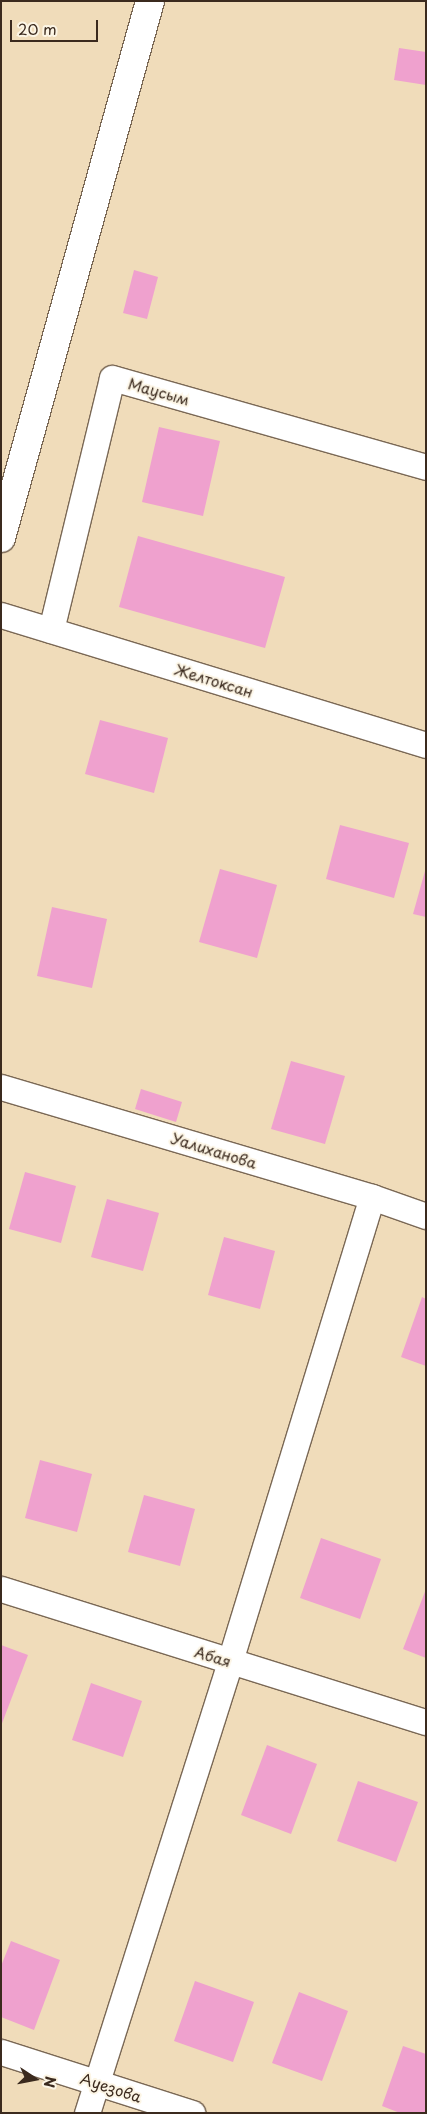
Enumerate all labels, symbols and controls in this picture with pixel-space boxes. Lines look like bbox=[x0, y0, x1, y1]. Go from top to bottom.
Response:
scale bar bbox=[12, 10, 100, 42]
text: 20 m bbox=[18, 17, 57, 40]
street label: Маусым bbox=[126, 374, 192, 408]
street label: Желтоксан bbox=[173, 660, 255, 700]
street label: Уалиханова bbox=[169, 1128, 259, 1172]
street label: Абая bbox=[193, 1642, 233, 1670]
north arrow bbox=[10, 2054, 60, 2104]
street label: Ауезова bbox=[78, 2069, 144, 2105]
text: N bbox=[39, 2075, 62, 2089]

